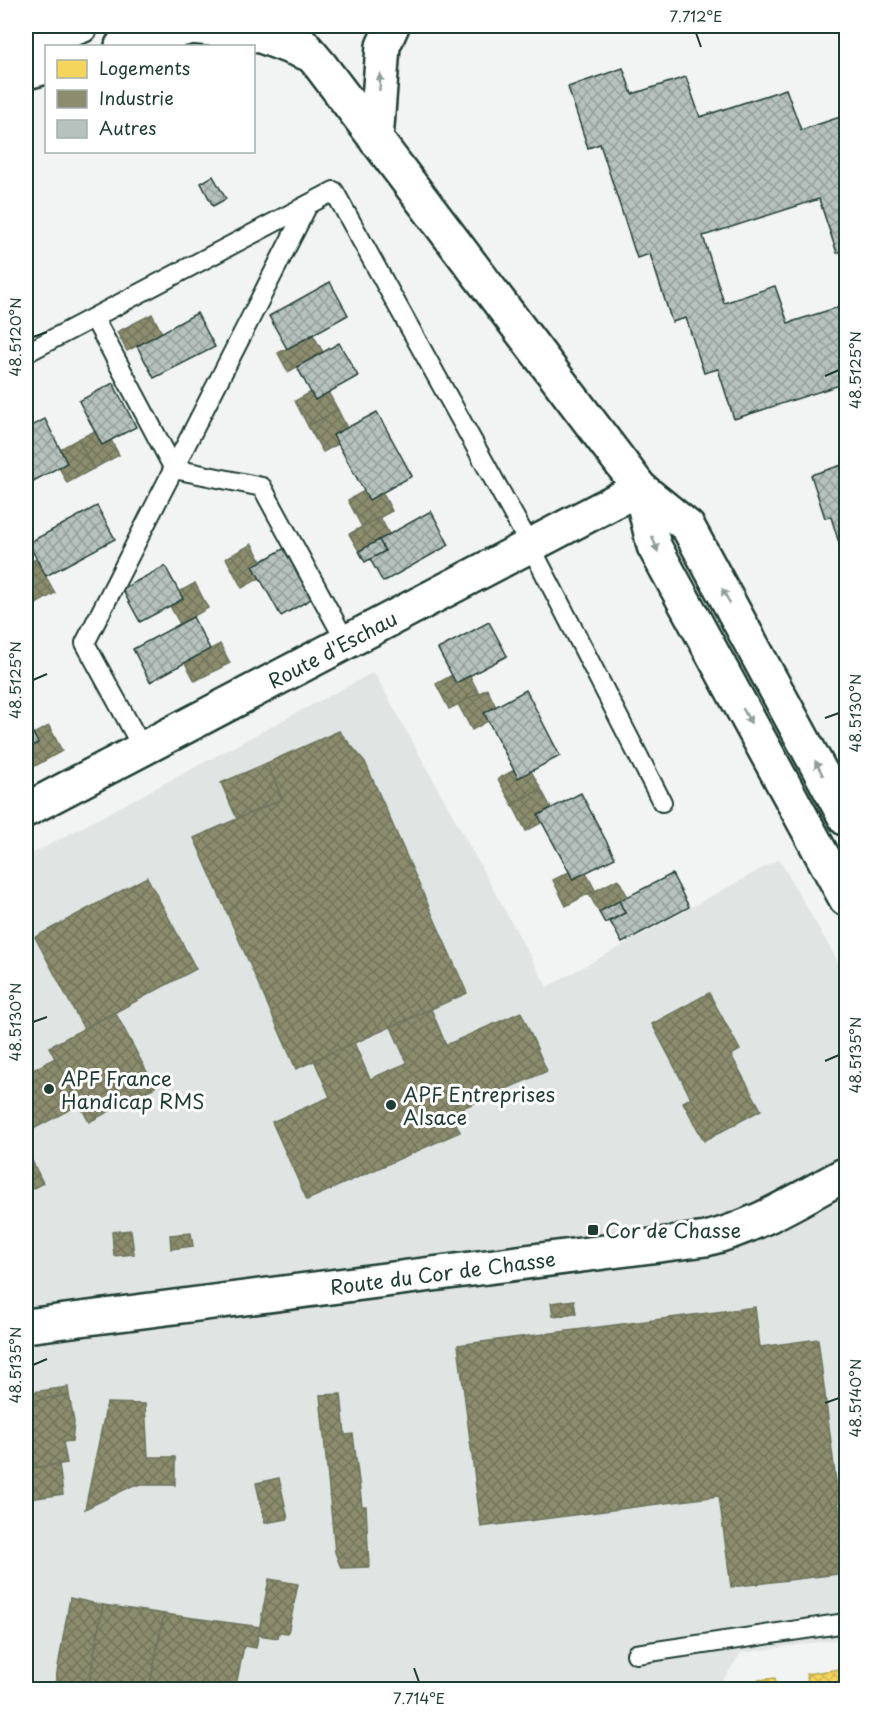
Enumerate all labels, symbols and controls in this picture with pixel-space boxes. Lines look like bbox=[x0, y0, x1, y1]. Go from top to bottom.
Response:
text: 7.712°E bbox=[670, 4, 722, 27]
legend bbox=[45, 45, 255, 153]
text: Logements bbox=[99, 54, 190, 81]
one-way arrow bbox=[375, 72, 385, 91]
text: Industrie bbox=[99, 84, 174, 111]
text: Autres bbox=[99, 114, 156, 141]
text: 48.5120°N bbox=[3, 297, 26, 377]
text: 48.5125°N bbox=[843, 331, 866, 409]
one-way arrow bbox=[650, 536, 660, 554]
one-way arrow bbox=[721, 588, 731, 605]
street label: Route d'Eschau bbox=[262, 603, 402, 696]
text: 48.5125°N bbox=[3, 641, 26, 719]
text: 48.5130°N bbox=[843, 673, 866, 753]
one-way arrow bbox=[742, 708, 752, 725]
one-way arrow bbox=[814, 759, 824, 776]
text: 48.5130°N bbox=[3, 982, 26, 1062]
text: 48.5135°N bbox=[843, 1016, 866, 1094]
place label: APF France Handicap RMS bbox=[61, 1063, 205, 1116]
place label: APF Entreprises Alsace bbox=[403, 1079, 555, 1132]
marker: APF France Handicap RMS bbox=[42, 1082, 56, 1096]
marker: APF Entreprises Alsace bbox=[384, 1098, 398, 1112]
place label: Cor de Chasse bbox=[605, 1215, 741, 1245]
marker: Cor de Chasse bbox=[586, 1223, 600, 1237]
street label: Route du Cor de Chasse bbox=[328, 1243, 557, 1302]
text: 48.5135°N bbox=[3, 1326, 26, 1404]
text: 48.5140°N bbox=[843, 1358, 866, 1438]
text: 7.714°E bbox=[393, 1686, 445, 1709]

